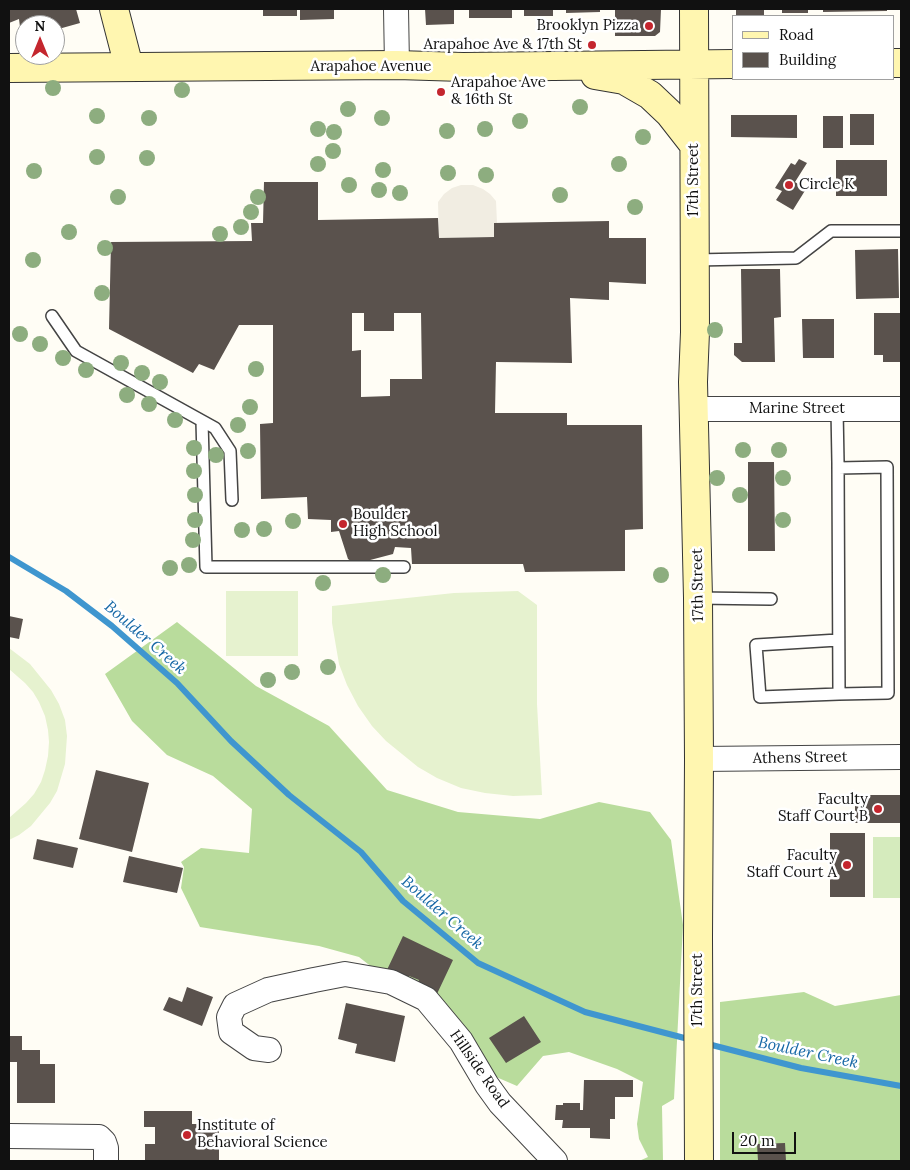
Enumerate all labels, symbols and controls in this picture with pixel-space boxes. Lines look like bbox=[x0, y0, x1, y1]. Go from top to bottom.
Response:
north arrow bbox=[15, 15, 65, 65]
legend bbox=[732, 15, 895, 80]
text: N bbox=[35, 17, 45, 35]
place label: Brooklyn Pizza bbox=[537, 17, 639, 35]
marker: Brooklyn Pizza bbox=[643, 20, 655, 32]
text: Road bbox=[779, 25, 814, 44]
place label: Arapahoe Ave & 17th St bbox=[424, 36, 582, 54]
marker: Arapahoe Ave & 17th St bbox=[586, 39, 598, 51]
text: Building bbox=[779, 50, 836, 69]
street label: Arapahoe Avenue bbox=[311, 58, 431, 76]
place label: Arapahoe Ave & 16th St bbox=[451, 74, 546, 109]
marker: Arapahoe Ave & 16th St bbox=[435, 86, 447, 98]
street label: 17th Street bbox=[685, 143, 703, 217]
place label: Circle K bbox=[799, 176, 854, 194]
marker: Circle K bbox=[783, 179, 795, 191]
street label: Marine Street bbox=[749, 400, 845, 418]
place label: Boulder High School bbox=[353, 506, 437, 541]
marker: Boulder High School bbox=[337, 518, 349, 530]
street label: 17th Street bbox=[688, 548, 708, 622]
water label: Boulder Creek bbox=[100, 597, 190, 679]
street label: Athens Street bbox=[752, 748, 848, 768]
place label: Faculty Staff Court B bbox=[778, 791, 868, 826]
marker: Faculty Staff Court B bbox=[872, 803, 884, 815]
place label: Faculty Staff Court A bbox=[747, 847, 837, 882]
marker: Faculty Staff Court A bbox=[841, 859, 853, 871]
water label: Boulder Creek bbox=[397, 872, 487, 954]
street label: 17th Street bbox=[689, 953, 707, 1027]
street label: Hillside Road bbox=[446, 1027, 512, 1111]
water label: Boulder Creek bbox=[756, 1033, 860, 1073]
place label: Institute of Behavioral Science bbox=[197, 1117, 328, 1152]
scale bar bbox=[735, 1122, 799, 1154]
marker: Institute of Behavioral Science bbox=[181, 1129, 193, 1141]
text: 20 m bbox=[740, 1131, 775, 1150]

